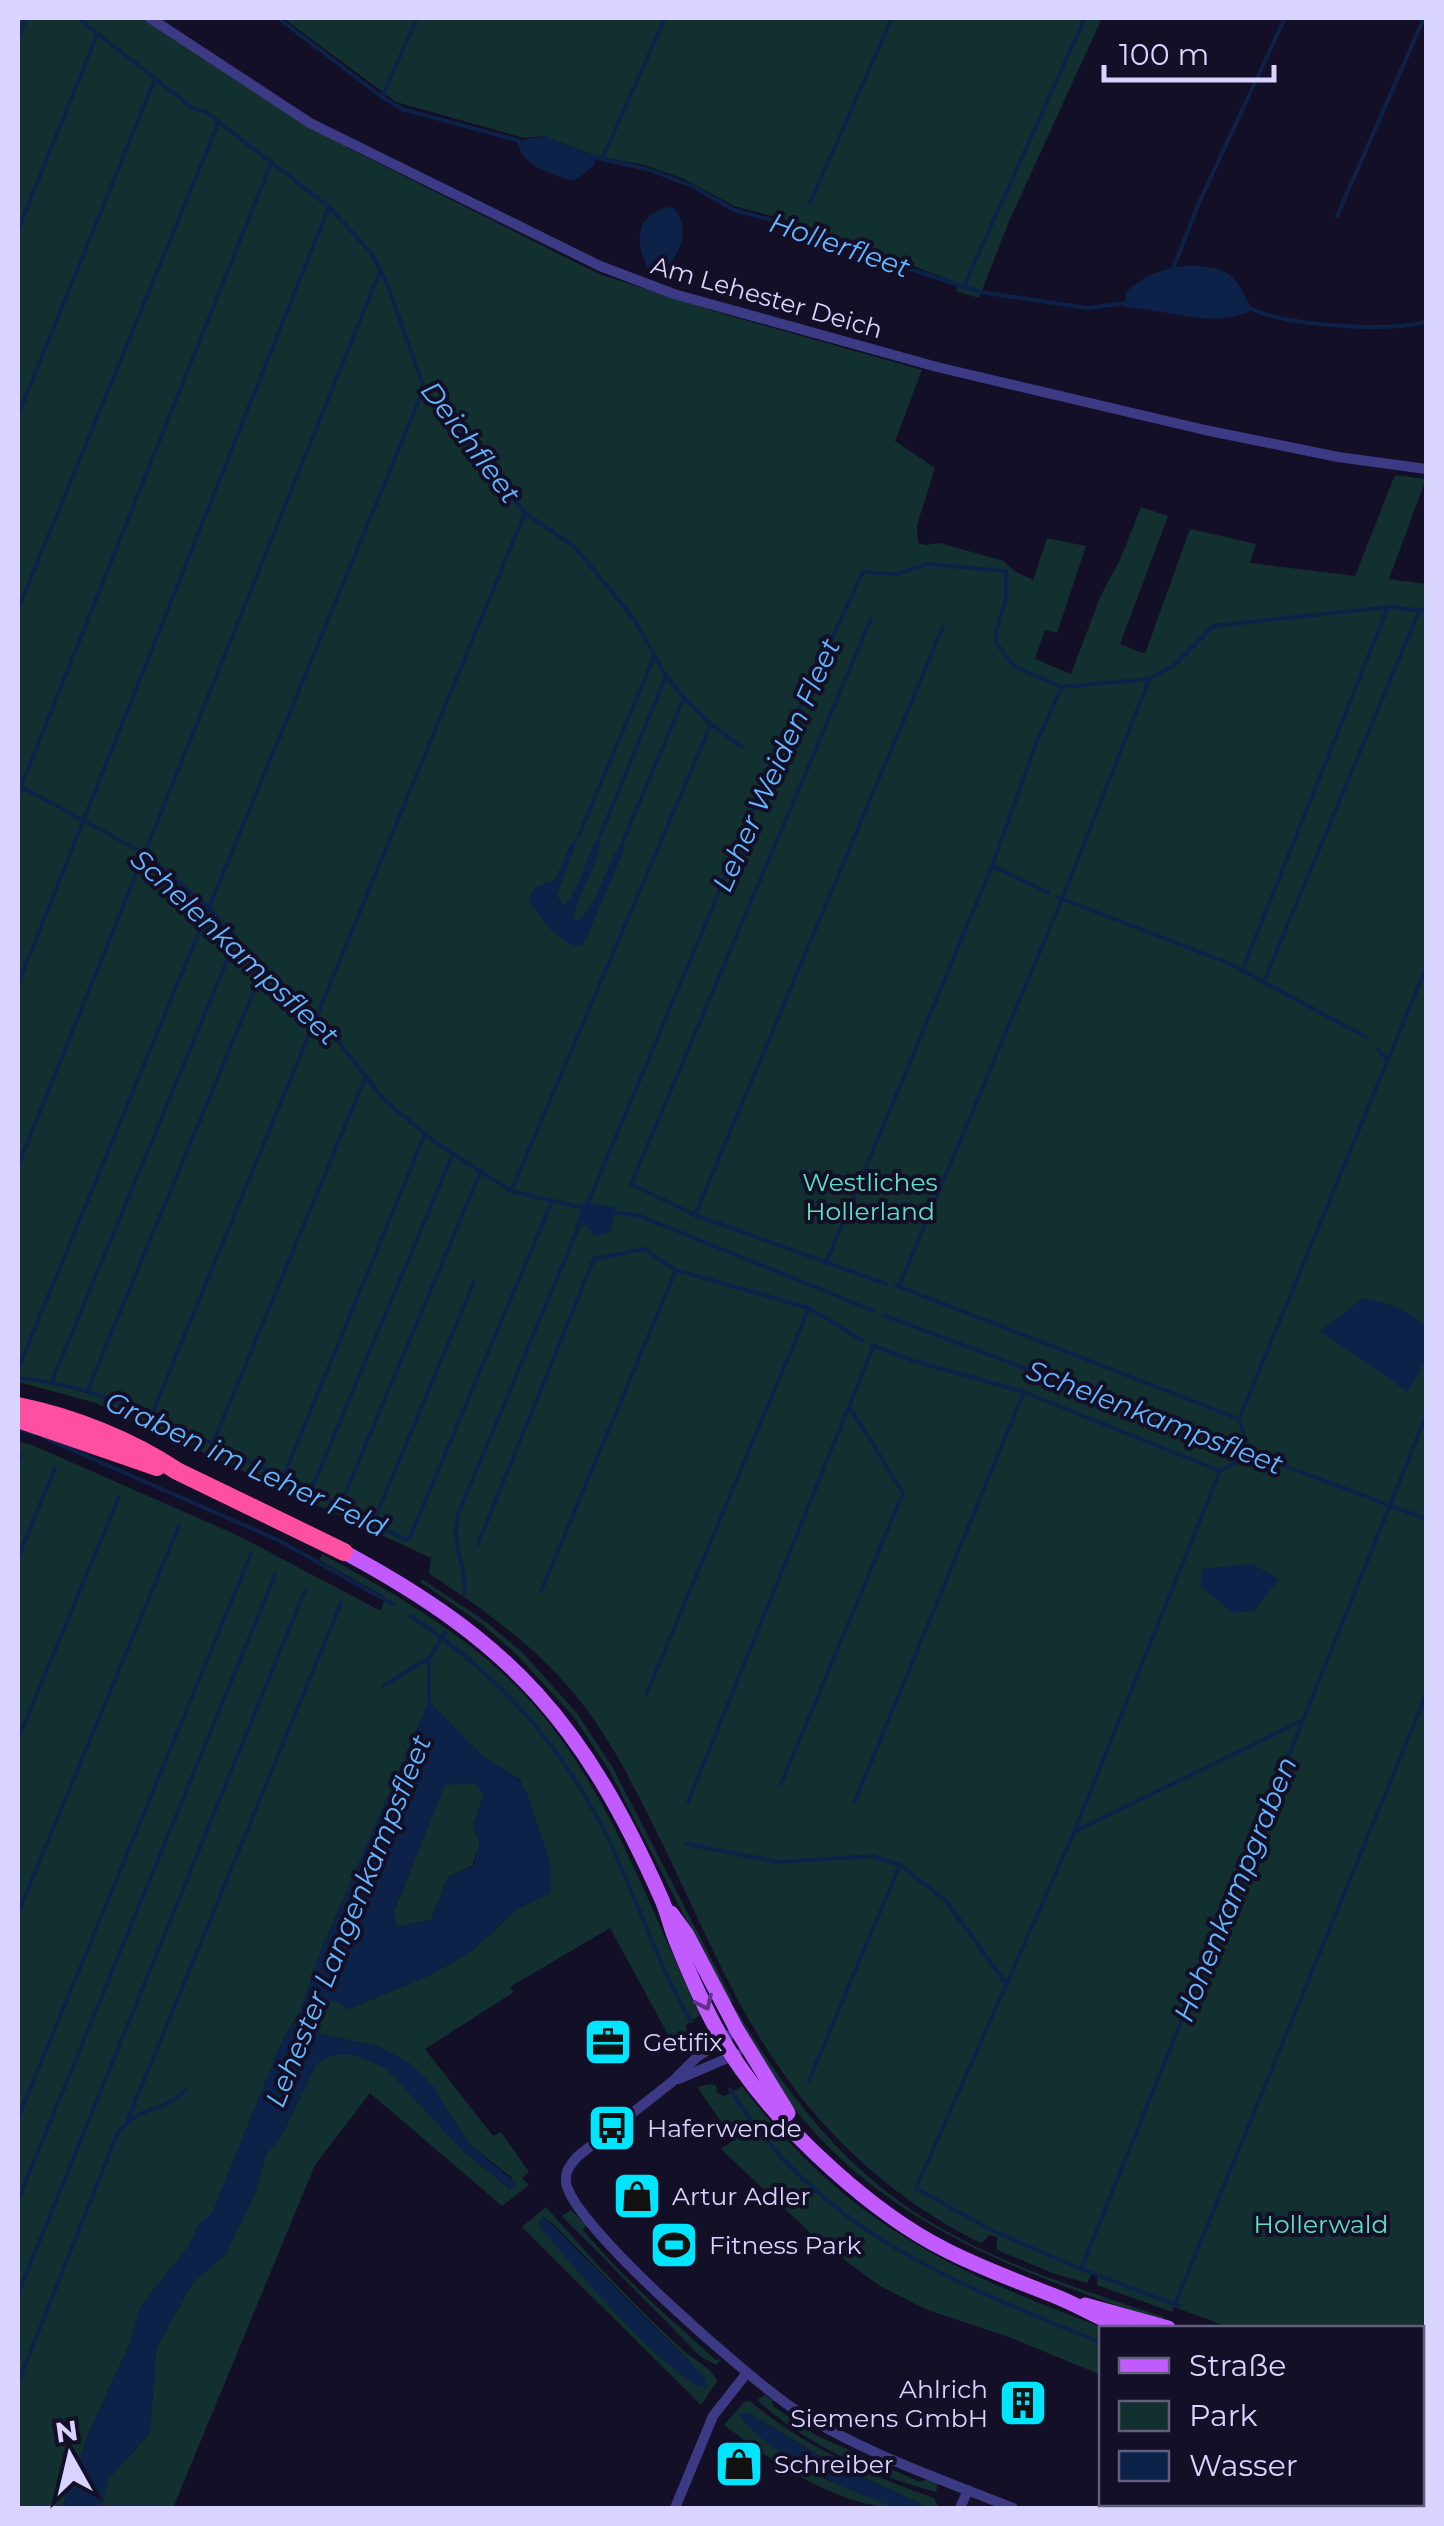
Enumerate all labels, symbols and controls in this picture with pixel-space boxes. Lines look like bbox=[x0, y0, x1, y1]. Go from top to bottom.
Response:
scale bar bbox=[1104, 20, 1274, 82]
text: 100 m bbox=[1119, 36, 1209, 73]
water label: Hollerfleet bbox=[765, 205, 915, 285]
street label: Am Lehester Deich bbox=[648, 250, 886, 344]
water label: Deichfleet bbox=[414, 374, 528, 510]
water label: Leher Weiden Fleet bbox=[705, 633, 847, 897]
water label: Schelenkampsfleet bbox=[124, 842, 346, 1052]
park label: Westliches Hollerland bbox=[802, 1167, 938, 1226]
water label: Schelenkampsfleet bbox=[1022, 1352, 1288, 1482]
water label: Graben im Leher Feld bbox=[100, 1384, 392, 1544]
water label: Lehester Langenkampsfleet bbox=[258, 1730, 439, 2112]
water label: Hohenkampgraben bbox=[1166, 1752, 1304, 2026]
one-way arrow bbox=[692, 1992, 712, 2010]
office icon: Getifix bbox=[582, 2016, 634, 2068]
place label: Getifix bbox=[643, 2027, 723, 2057]
bus stop icon: Haferwende bbox=[586, 2102, 638, 2154]
place label: Haferwende bbox=[647, 2113, 801, 2143]
shop icon: Artur Adler bbox=[611, 2170, 663, 2222]
place label: Artur Adler bbox=[672, 2181, 810, 2211]
park label: Hollerwald bbox=[1254, 2209, 1388, 2239]
sports icon: Fitness Park bbox=[648, 2219, 700, 2271]
place label: Fitness Park bbox=[709, 2230, 862, 2260]
legend bbox=[1099, 2326, 1424, 2506]
text: Straße bbox=[1189, 2347, 1286, 2384]
place label: Ahlrich Siemens GmbH bbox=[790, 2374, 988, 2433]
building icon: Ahlrich Siemens GmbH bbox=[997, 2377, 1049, 2429]
text: Park bbox=[1189, 2397, 1258, 2434]
north arrow bbox=[20, 2406, 120, 2506]
text: N bbox=[53, 2413, 80, 2450]
shop icon: Schreiber bbox=[713, 2438, 765, 2490]
text: Wasser bbox=[1189, 2447, 1298, 2484]
place label: Schreiber bbox=[774, 2449, 894, 2479]

